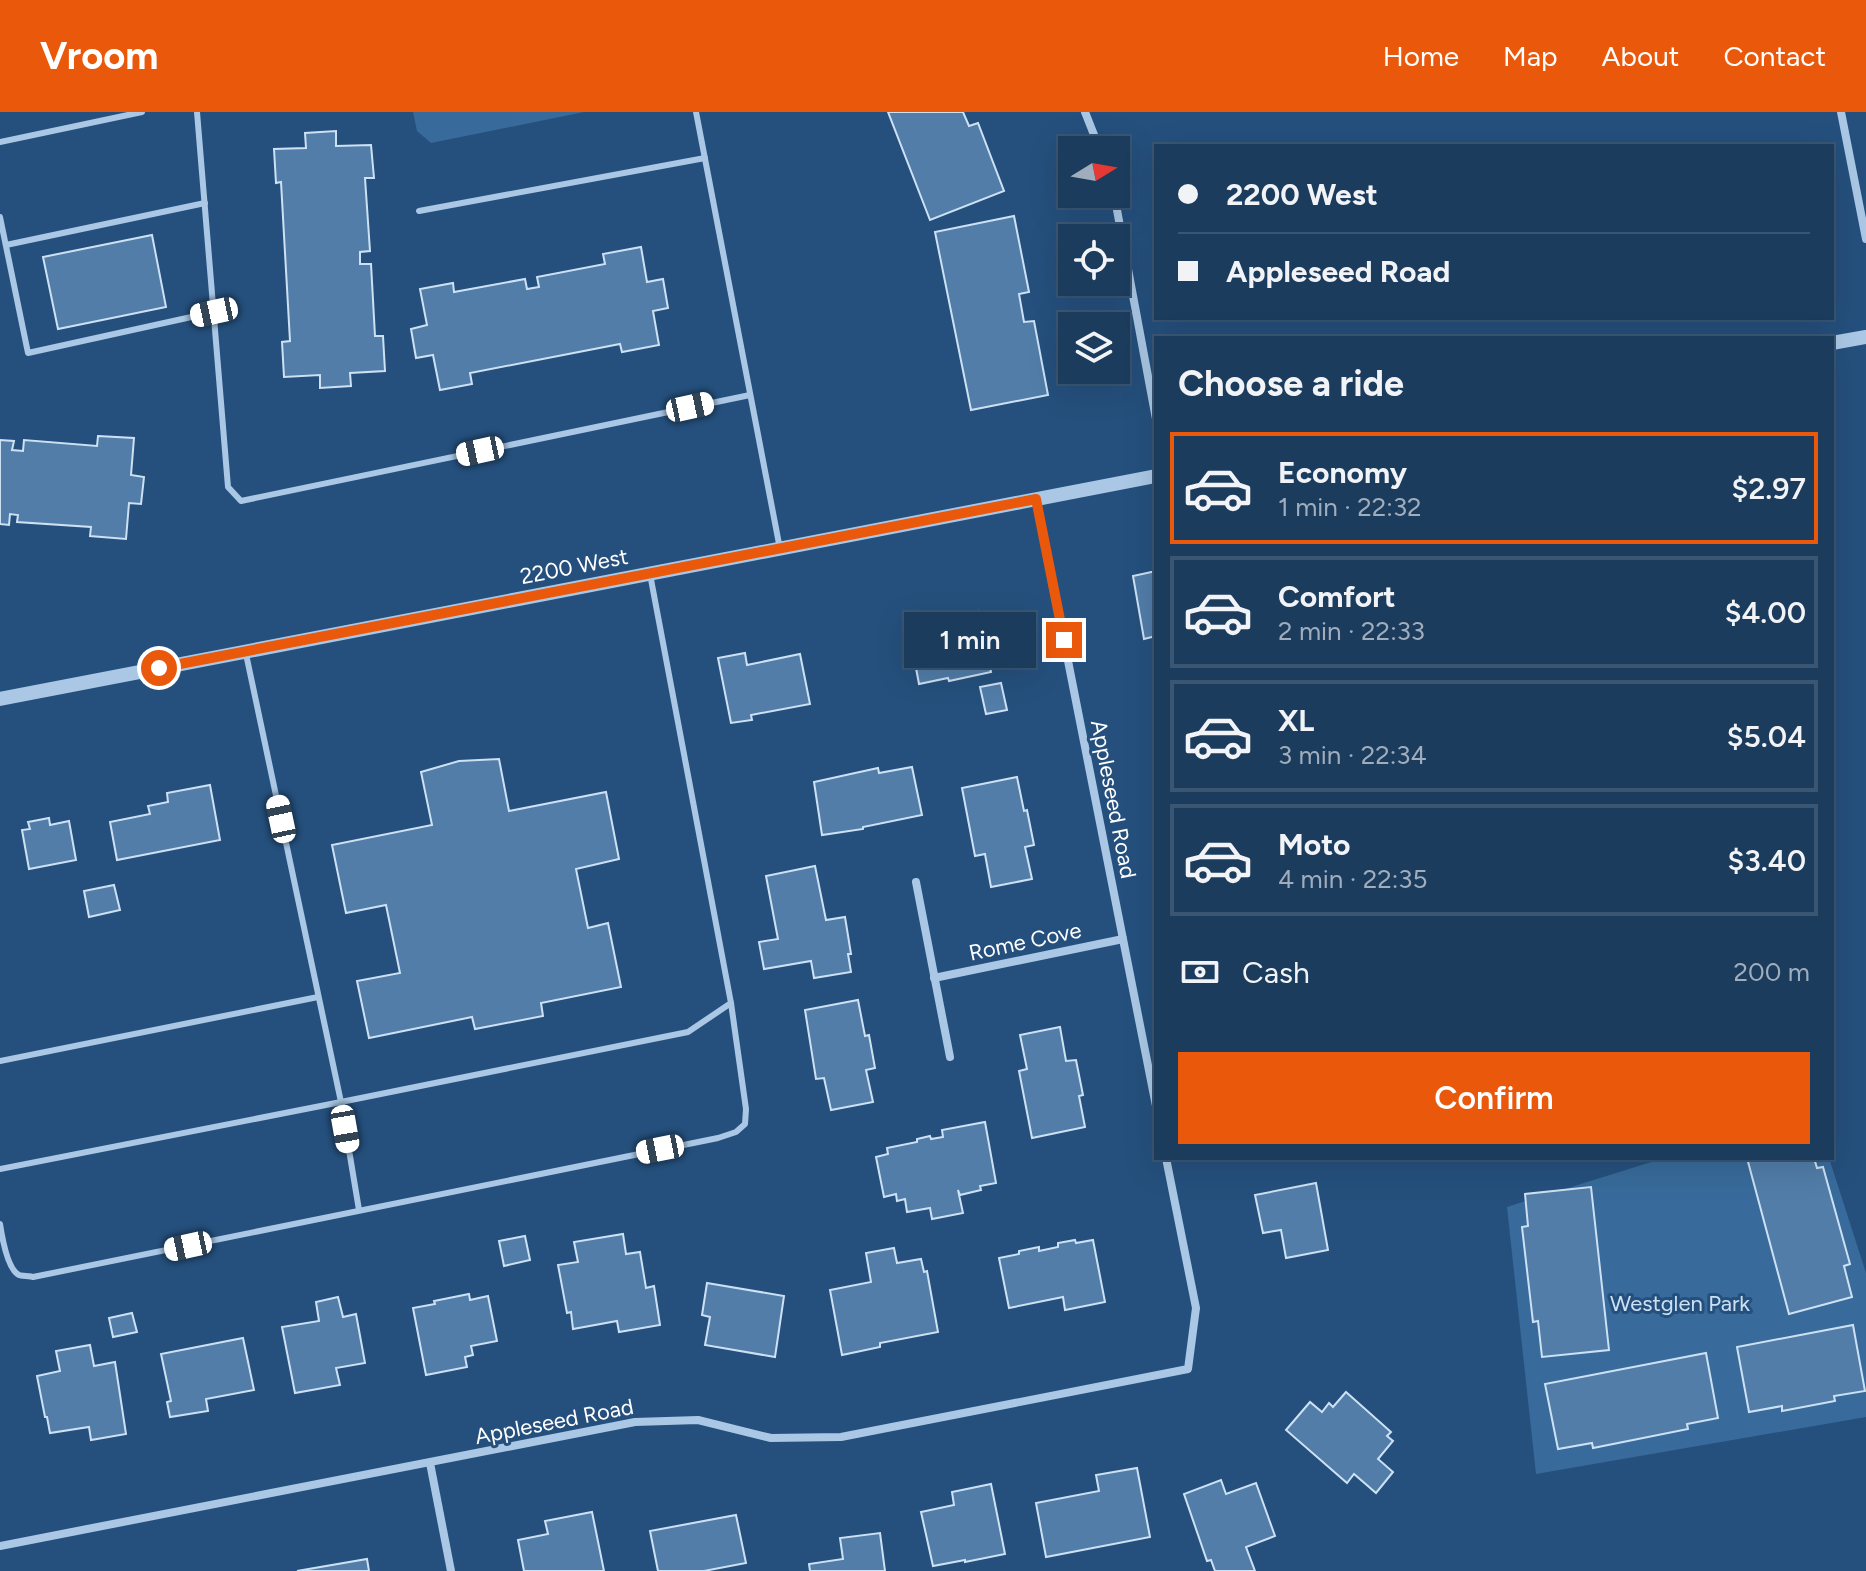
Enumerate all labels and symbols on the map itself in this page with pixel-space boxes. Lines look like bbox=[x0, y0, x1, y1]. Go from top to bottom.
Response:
north arrow bbox=[1058, 136, 1130, 208]
car bbox=[188, 295, 240, 329]
car bbox=[664, 390, 716, 424]
car bbox=[454, 434, 506, 468]
street label: 2200 West bbox=[518, 543, 630, 590]
callout: 1 min bbox=[904, 612, 1036, 668]
route end bbox=[1046, 622, 1082, 658]
route start bbox=[141, 650, 177, 686]
street label: Appleseed Road bbox=[1085, 717, 1142, 881]
car bbox=[264, 793, 298, 845]
street label: Rome Cove bbox=[966, 916, 1084, 967]
car bbox=[329, 1103, 361, 1155]
car bbox=[634, 1133, 686, 1165]
car bbox=[162, 1229, 214, 1263]
park label: Westglen Park bbox=[1610, 1290, 1750, 1317]
street label: Appleseed Road bbox=[472, 1393, 636, 1450]

